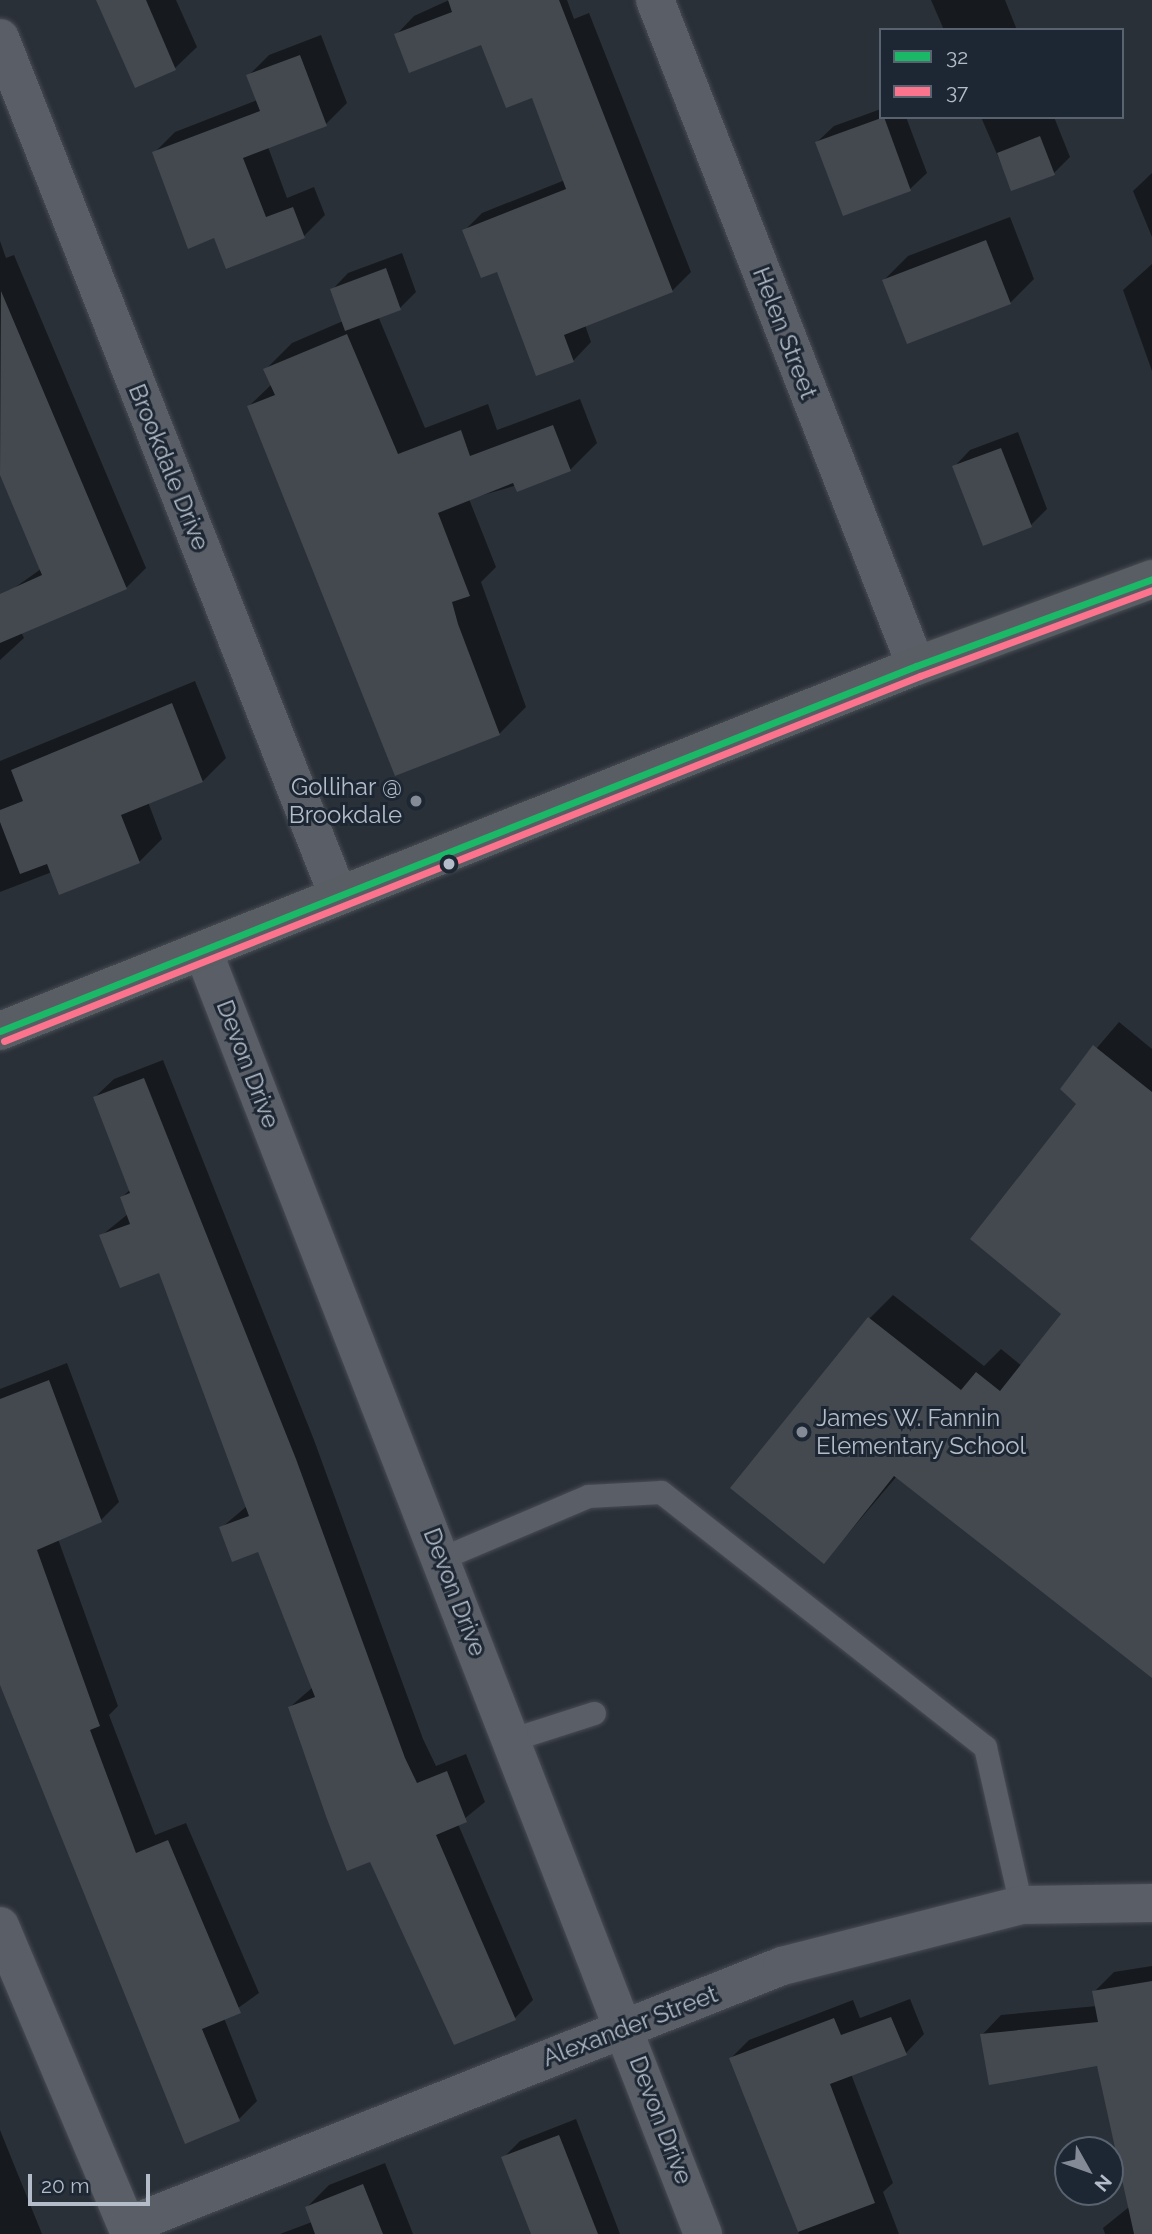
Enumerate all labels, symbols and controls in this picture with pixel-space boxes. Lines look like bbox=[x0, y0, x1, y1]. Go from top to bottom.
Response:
legend bbox=[879, 28, 1124, 119]
text: 32 bbox=[946, 44, 968, 69]
text: 37 bbox=[946, 79, 968, 104]
street label: Helen Street bbox=[747, 263, 823, 403]
street label: Brookdale Drive bbox=[123, 380, 215, 554]
place label: Gollihar @ Brookdale bbox=[289, 773, 402, 829]
marker: Gollihar @ Brookdale bbox=[408, 793, 424, 809]
unlabelled marker bbox=[442, 857, 456, 871]
street label: Devon Drive bbox=[210, 996, 286, 1132]
place label: James W. Fannin Elementary School bbox=[816, 1404, 1027, 1460]
marker: James W. Fannin Elementary School bbox=[794, 1424, 810, 1440]
street label: Devon Drive bbox=[417, 1524, 493, 1660]
street label: Alexander Street bbox=[538, 1979, 722, 2073]
street label: Devon Drive bbox=[623, 2052, 699, 2188]
north arrow bbox=[1054, 2136, 1124, 2206]
scale bar bbox=[32, 2160, 154, 2204]
text: N bbox=[1090, 2171, 1117, 2196]
text: 20 m bbox=[41, 2173, 89, 2198]

